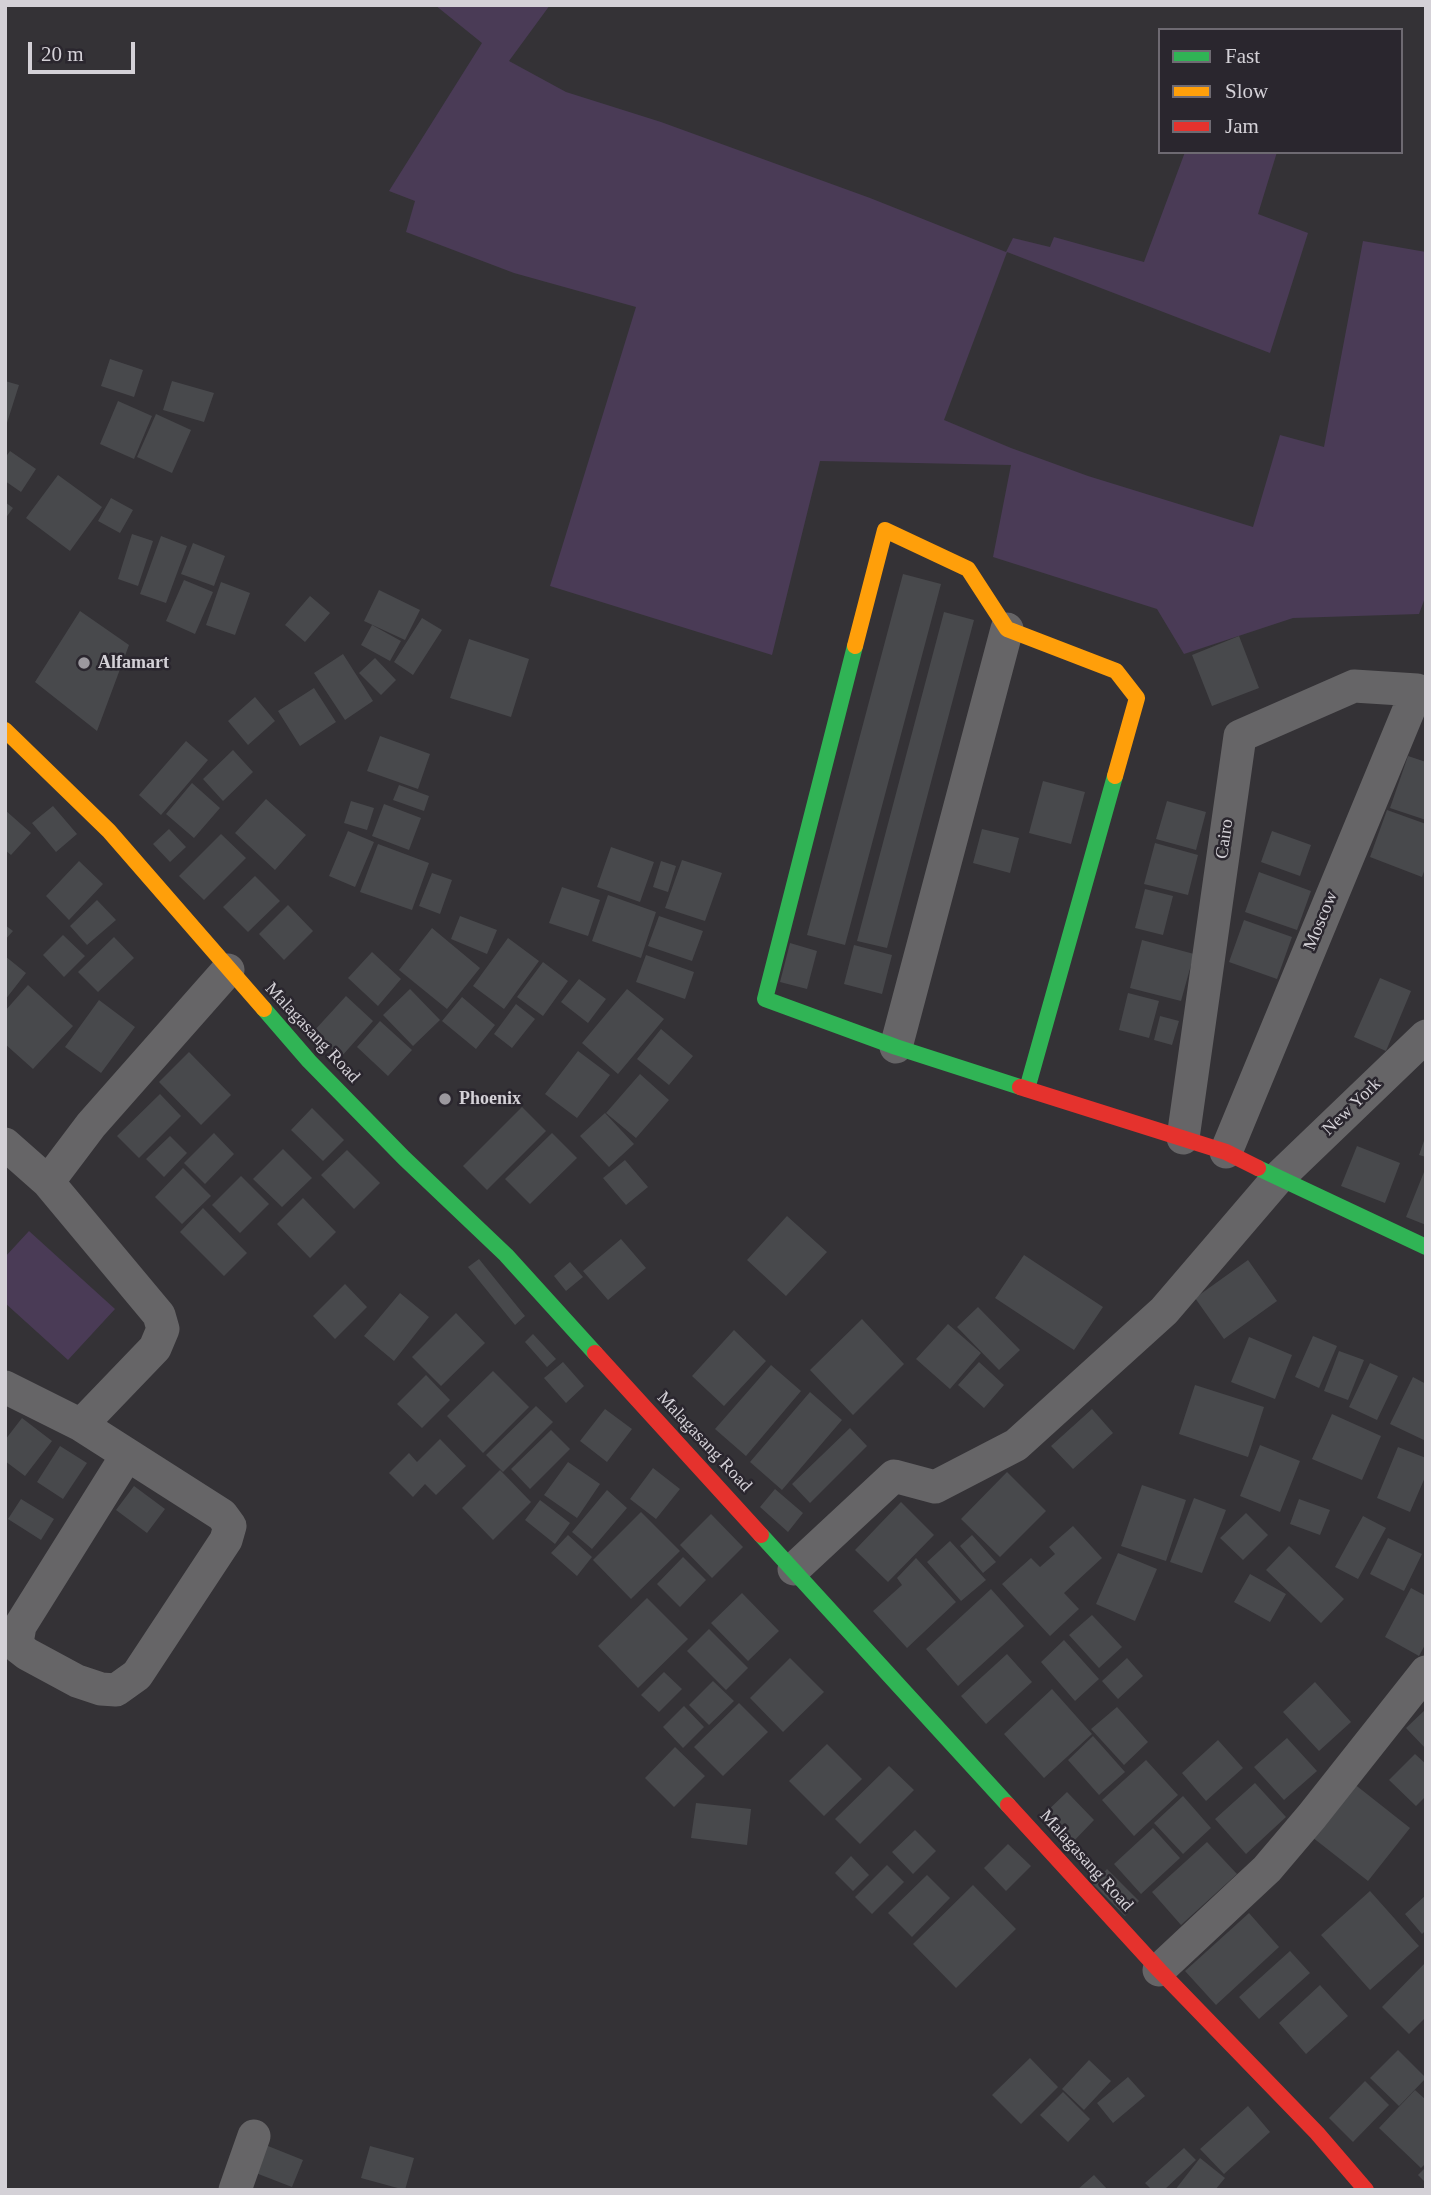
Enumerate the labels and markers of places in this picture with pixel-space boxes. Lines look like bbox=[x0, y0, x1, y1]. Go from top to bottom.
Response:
place label: Alfamart bbox=[98, 652, 169, 674]
marker: Alfamart bbox=[76, 655, 92, 671]
place label: Phoenix bbox=[459, 1088, 521, 1110]
marker: Phoenix bbox=[437, 1091, 453, 1107]

